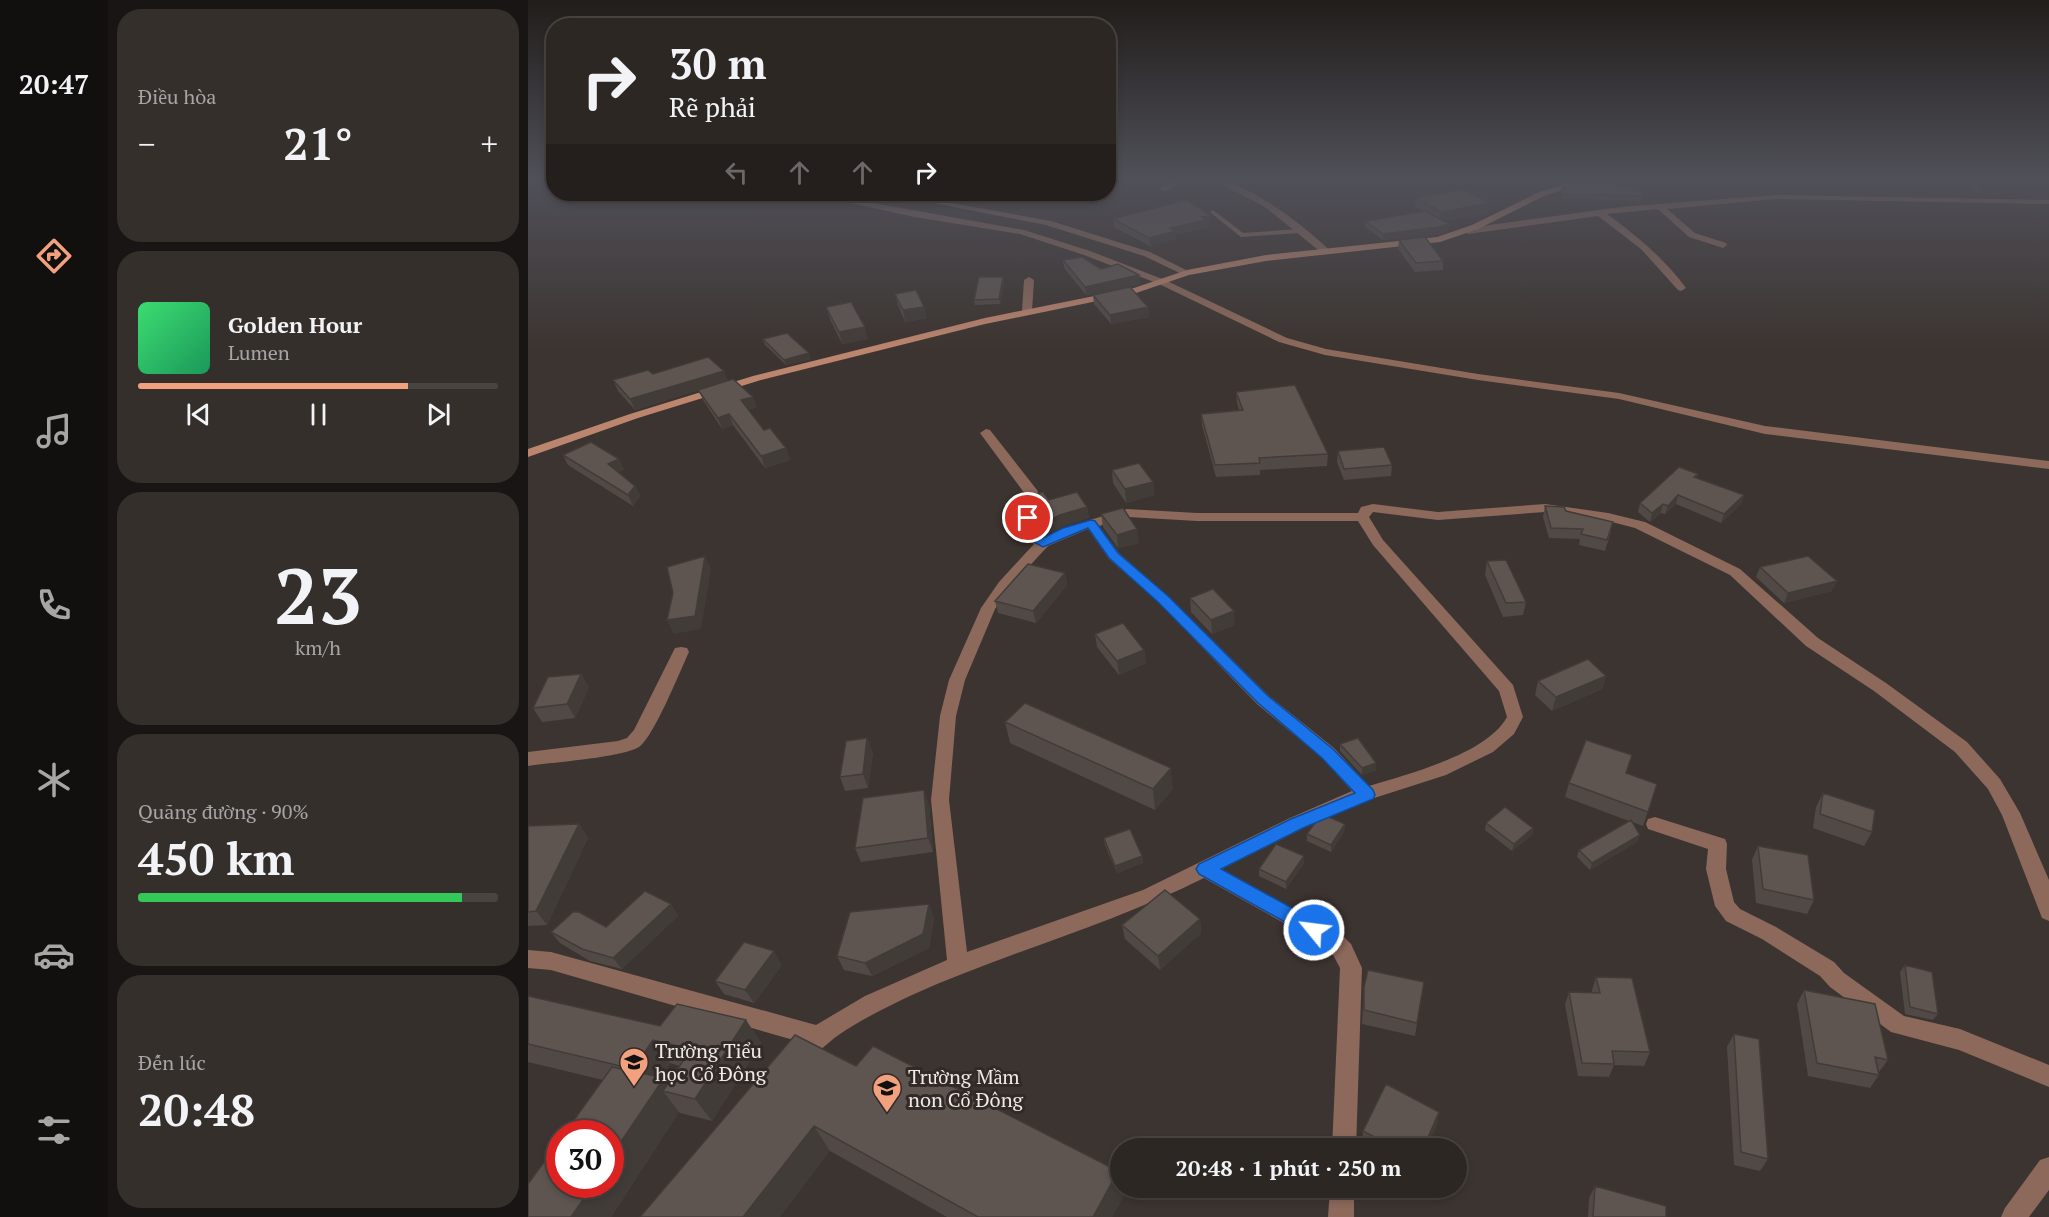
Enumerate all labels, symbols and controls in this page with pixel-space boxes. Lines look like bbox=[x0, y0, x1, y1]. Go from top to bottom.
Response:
text: 30 m bbox=[669, 35, 767, 91]
icon: right bbox=[570, 42, 648, 120]
text: 20:47 bbox=[19, 66, 89, 102]
text: Điều hòa bbox=[138, 83, 216, 110]
text: Rẽ phải bbox=[669, 89, 756, 125]
text: 21° bbox=[283, 113, 353, 173]
text: − bbox=[138, 122, 156, 165]
text: + bbox=[480, 122, 498, 165]
icon: left bbox=[720, 156, 753, 189]
icon: ahead bbox=[783, 156, 816, 189]
icon: ahead bbox=[846, 156, 879, 189]
icon: right bbox=[909, 156, 942, 189]
icon: directions bbox=[33, 235, 75, 277]
text: Golden Hour bbox=[228, 310, 362, 339]
text: Lumen bbox=[228, 339, 290, 366]
icon: previous bbox=[182, 398, 215, 431]
icon: pause bbox=[302, 398, 335, 431]
icon: next bbox=[422, 398, 455, 431]
icon: music bbox=[33, 410, 75, 452]
pin bbox=[1002, 492, 1053, 543]
icon: arrive bbox=[1011, 501, 1044, 534]
text: 23 bbox=[274, 543, 362, 646]
icon: phone bbox=[33, 584, 75, 626]
text: km/h bbox=[295, 634, 341, 661]
icon: climate bbox=[33, 759, 75, 801]
text: Quãng đường · 90% bbox=[138, 798, 309, 825]
text: 450 km bbox=[138, 828, 294, 888]
position arrow bbox=[1282, 898, 1346, 962]
icon: car bbox=[33, 934, 75, 976]
place label: Trường Tiểu học Cổ Đông bbox=[655, 1037, 767, 1087]
school or university icon: Trường Tiểu học Cổ Đông bbox=[618, 1046, 650, 1088]
text: Đến lúc bbox=[138, 1049, 206, 1076]
place label: Trường Mầm non Cổ Đông bbox=[908, 1063, 1024, 1113]
school or university icon: Trường Mầm non Cổ Đông bbox=[871, 1072, 903, 1114]
text: 20:48 bbox=[138, 1079, 255, 1139]
icon: filters bbox=[33, 1109, 75, 1151]
speed limit sign: 30 bbox=[546, 1120, 624, 1198]
text: 20:48 · 1 phút · 250 m bbox=[1176, 1153, 1401, 1182]

